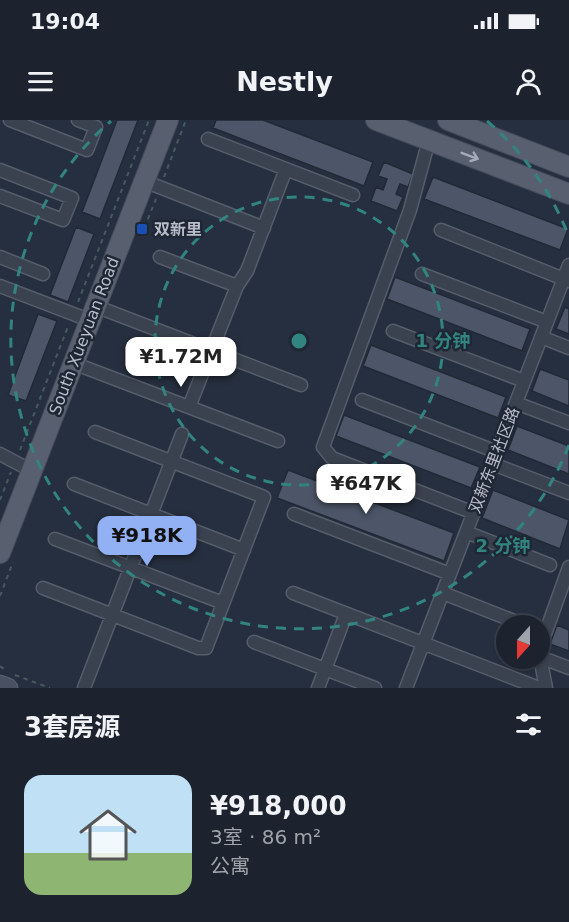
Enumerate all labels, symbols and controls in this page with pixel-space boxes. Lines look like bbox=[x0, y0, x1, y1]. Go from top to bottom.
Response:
text: 19:04 bbox=[30, 9, 100, 34]
icon: menu bbox=[24, 65, 57, 98]
icon: person bbox=[512, 65, 545, 98]
text: Nestly bbox=[236, 66, 333, 97]
one-way arrow bbox=[460, 151, 479, 162]
place label: 双新里 bbox=[154, 220, 202, 239]
marker: 双新里 bbox=[135, 222, 149, 236]
street label: South Xueyuan Road bbox=[45, 254, 123, 418]
text: 1 分钟 bbox=[416, 330, 470, 351]
centre of rings bbox=[289, 331, 309, 351]
pin: ¥1.72M bbox=[132, 337, 230, 388]
text: ¥1.72M bbox=[139, 344, 223, 368]
street label: 双新东里社区路 bbox=[465, 404, 523, 516]
pin: ¥647K bbox=[324, 464, 408, 515]
text: ¥647K bbox=[330, 471, 402, 495]
pin: ¥918K bbox=[105, 516, 189, 567]
text: ¥918K bbox=[111, 523, 183, 547]
text: 2 分钟 bbox=[476, 535, 530, 556]
north arrow bbox=[496, 615, 550, 669]
map controls bbox=[496, 615, 550, 669]
icon: filters bbox=[512, 708, 545, 741]
text: 3套房源 bbox=[24, 712, 120, 742]
text: ¥918,000 bbox=[210, 791, 347, 821]
icon: home bbox=[72, 799, 144, 871]
text: 3室 · 86 m² bbox=[210, 825, 321, 849]
text: 公寓 bbox=[210, 854, 250, 878]

